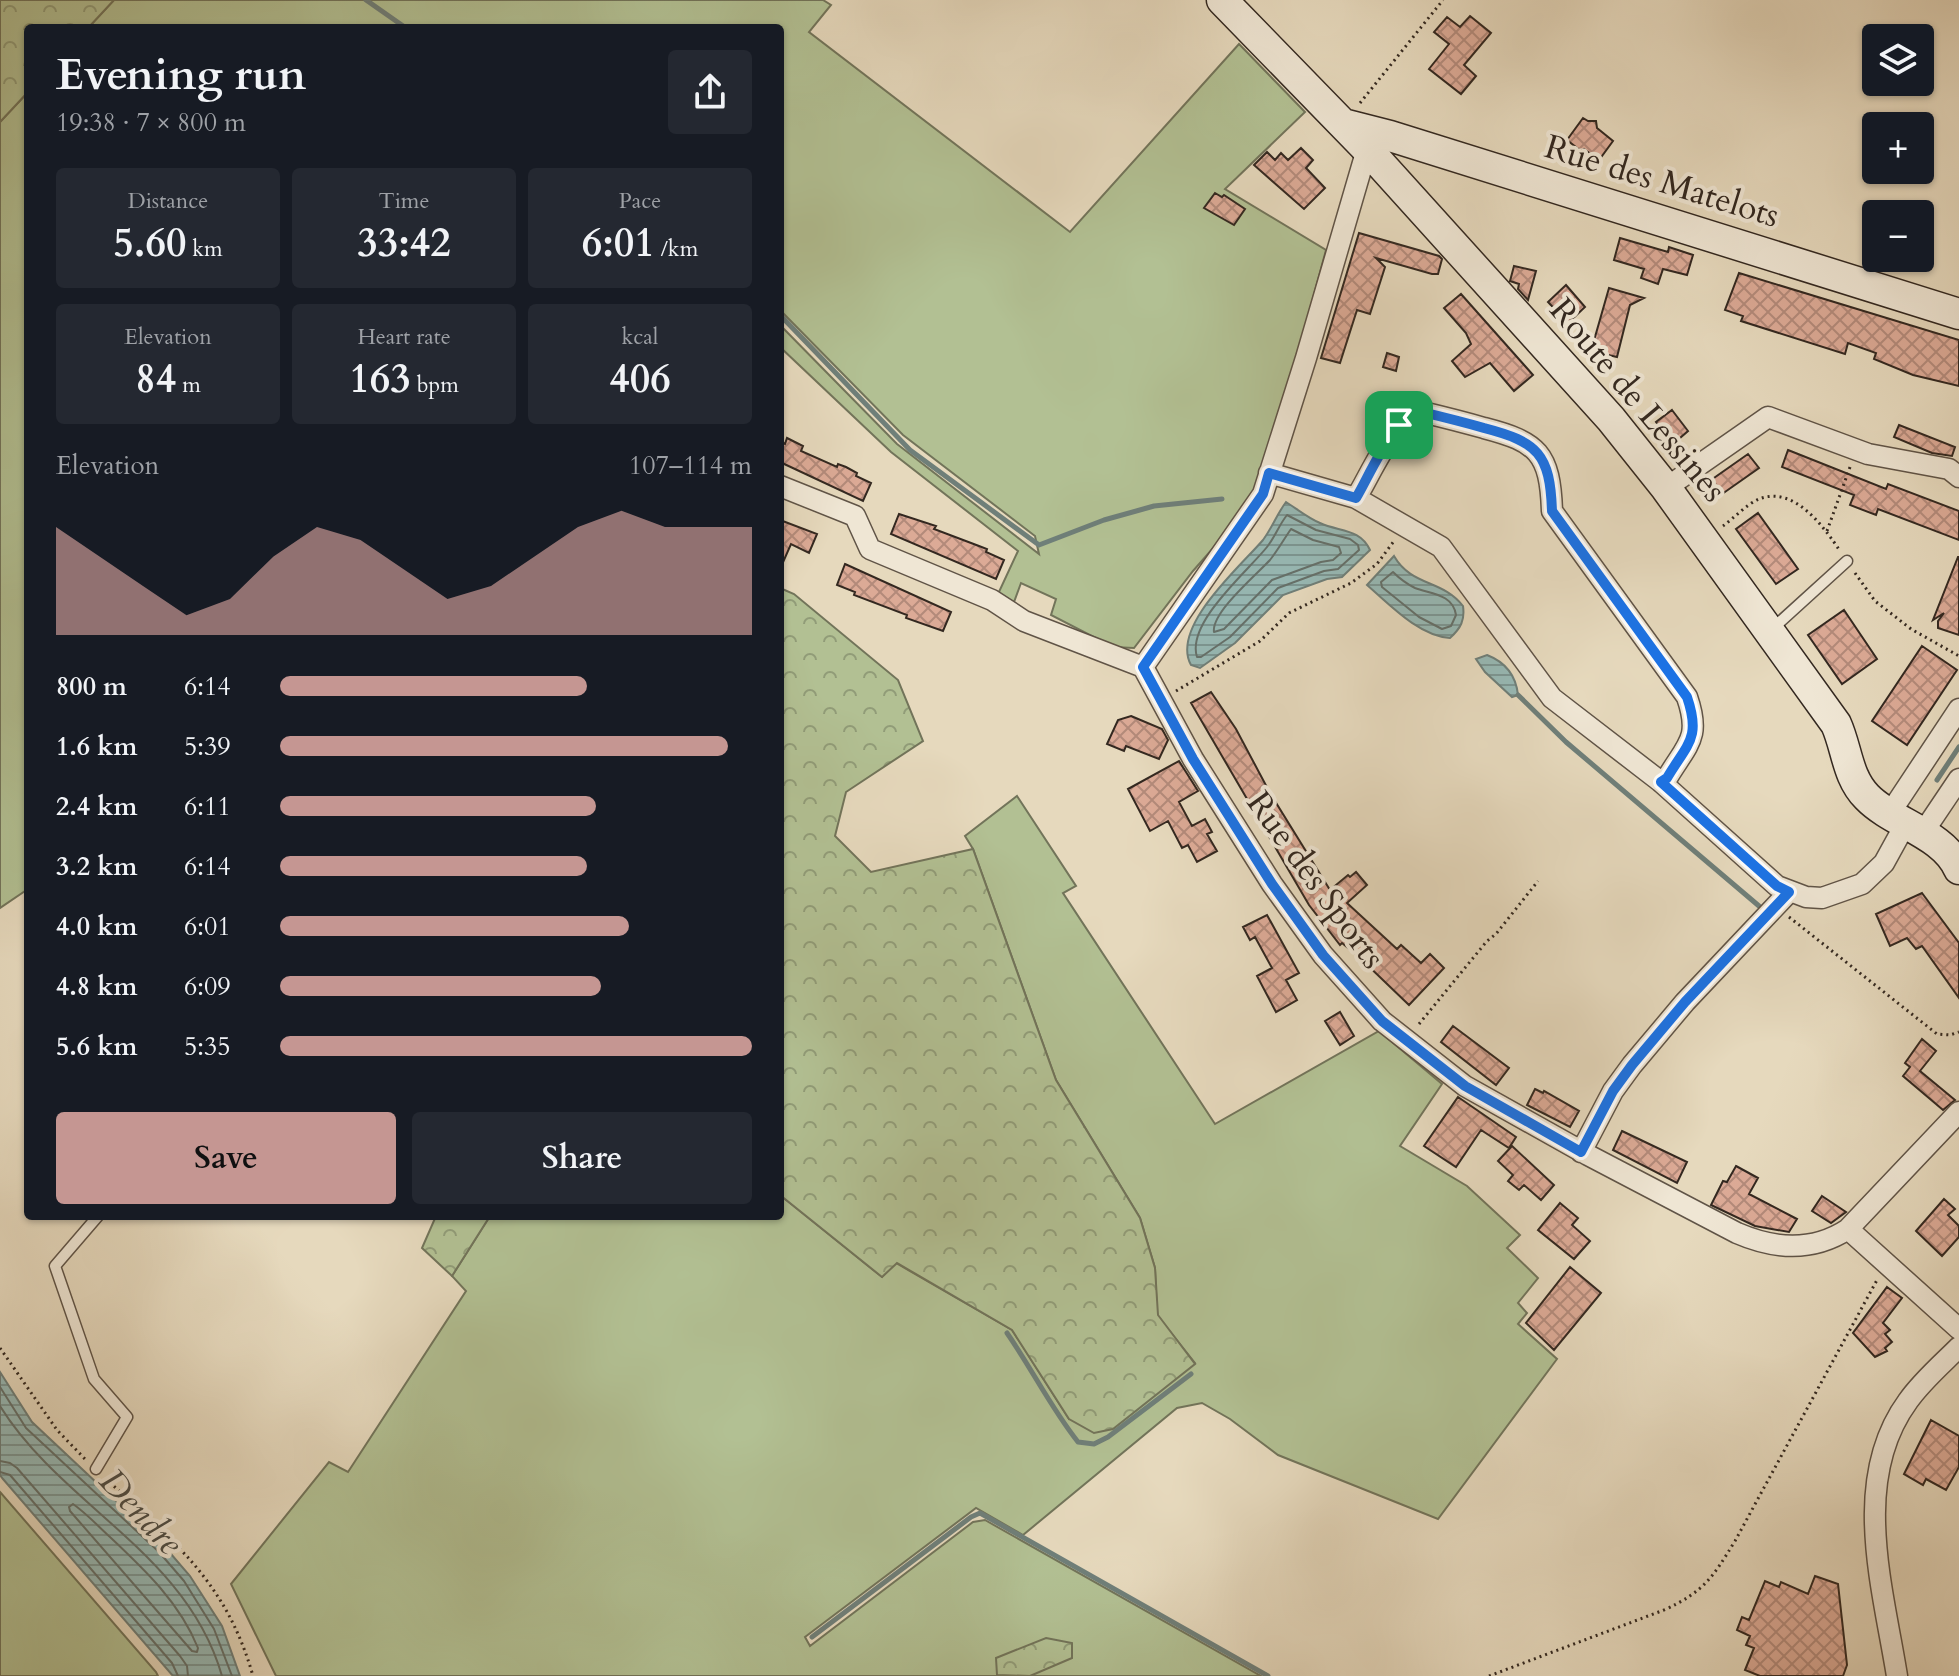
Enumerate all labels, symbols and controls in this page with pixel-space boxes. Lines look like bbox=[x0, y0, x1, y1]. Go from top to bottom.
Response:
map controls bbox=[1862, 24, 1934, 272]
button: layers bbox=[1862, 24, 1934, 96]
text: Evening run bbox=[56, 45, 306, 105]
button: share bbox=[668, 50, 752, 134]
text: 19:38 · 7 × 800 m bbox=[56, 105, 246, 140]
button: + bbox=[1862, 112, 1934, 184]
street label: Rue des Matelots bbox=[1539, 124, 1785, 238]
text: Distance bbox=[128, 186, 208, 216]
text: Time bbox=[379, 186, 429, 216]
text: Pace bbox=[619, 186, 661, 216]
button: − bbox=[1862, 200, 1934, 272]
text: 5.60 bbox=[113, 216, 186, 271]
text: 33:42 bbox=[357, 216, 451, 271]
text: 6:01 bbox=[582, 216, 655, 271]
text: km bbox=[186, 234, 223, 264]
text: /km bbox=[655, 234, 698, 264]
street label: Route de Lessines bbox=[1539, 288, 1737, 512]
text: Elevation bbox=[124, 322, 212, 352]
text: Heart rate bbox=[357, 322, 451, 352]
text: kcal bbox=[622, 322, 658, 352]
text: 84 bbox=[135, 352, 176, 407]
text: 163 bbox=[349, 352, 411, 407]
text: 406 bbox=[609, 352, 671, 407]
text: m bbox=[176, 370, 201, 400]
text: bpm bbox=[411, 370, 459, 400]
pin bbox=[1365, 391, 1433, 459]
icon: arrive bbox=[1377, 403, 1421, 447]
text: Elevation bbox=[56, 448, 159, 483]
text: 107–114 m bbox=[629, 448, 752, 483]
text: 800 m bbox=[56, 669, 127, 704]
text: 6:14 bbox=[184, 669, 231, 704]
text: 1.6 km bbox=[56, 729, 137, 764]
text: 5:39 bbox=[184, 729, 231, 764]
street label: Rue des Sports bbox=[1236, 782, 1396, 978]
text: 2.4 km bbox=[56, 789, 137, 824]
text: 6:11 bbox=[184, 789, 231, 824]
text: 3.2 km bbox=[56, 849, 137, 884]
text: 6:14 bbox=[184, 849, 231, 884]
text: 4.0 km bbox=[56, 909, 137, 944]
text: 6:01 bbox=[184, 909, 231, 944]
text: 4.8 km bbox=[56, 969, 137, 1004]
text: 6:09 bbox=[184, 969, 231, 1004]
text: 5.6 km bbox=[56, 1029, 137, 1064]
text: 5:35 bbox=[184, 1029, 231, 1064]
button: Save bbox=[56, 1112, 396, 1204]
button: Share bbox=[412, 1112, 752, 1204]
water label: Dendre bbox=[88, 1458, 194, 1567]

